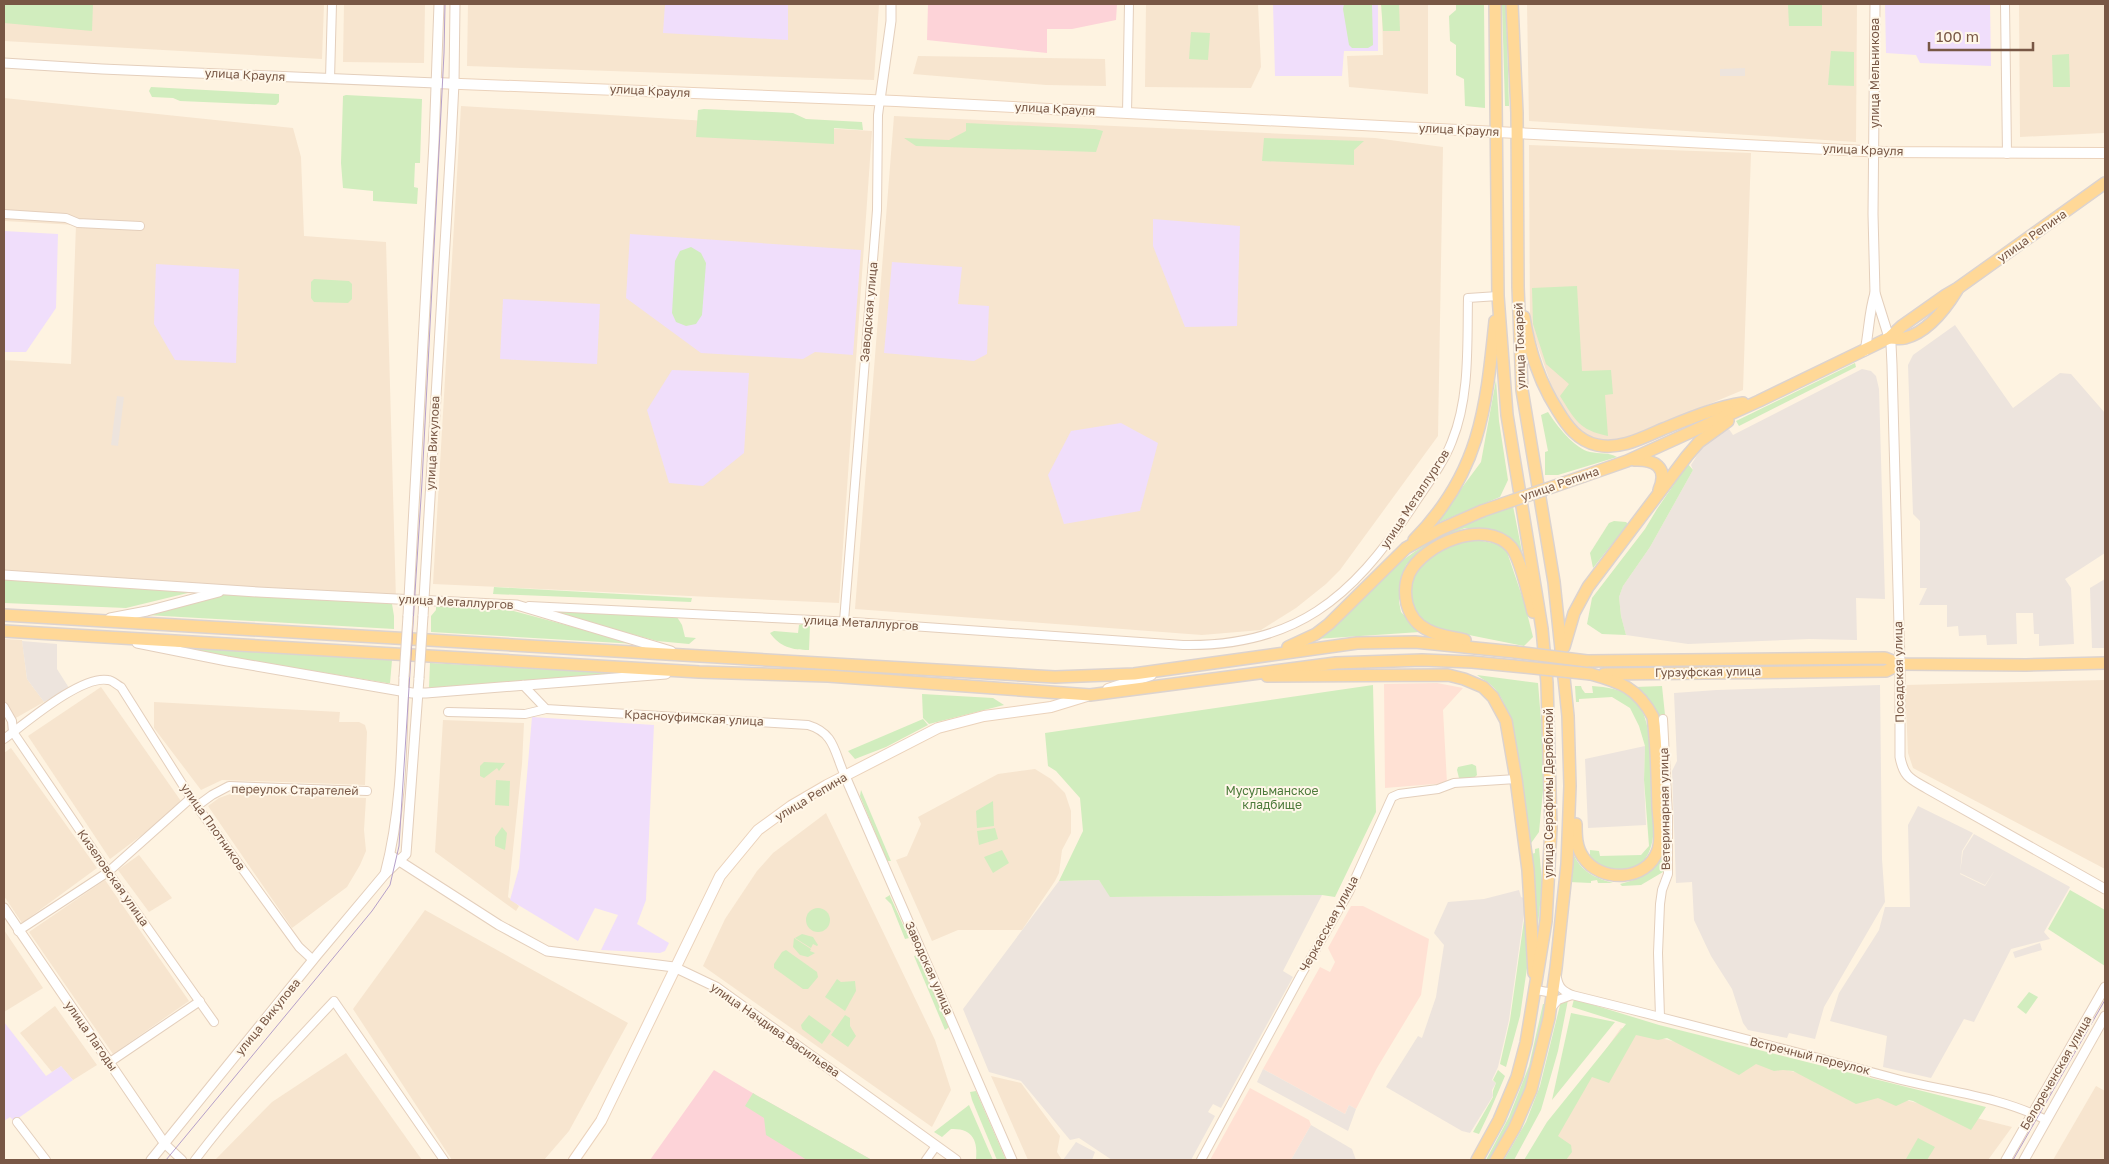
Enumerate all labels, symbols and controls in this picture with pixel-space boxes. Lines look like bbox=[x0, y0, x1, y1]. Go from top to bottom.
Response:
street label: улица Мельникова bbox=[1867, 18, 1882, 128]
scale bar bbox=[1929, 20, 2033, 52]
text: 100 m bbox=[1936, 27, 1979, 45]
street label: улица Крауля bbox=[204, 65, 286, 84]
street label: улица Крауля bbox=[609, 81, 691, 100]
street label: улица Крауля bbox=[1014, 99, 1096, 118]
street label: улица Крауля bbox=[1418, 120, 1500, 139]
street label: улица Крауля bbox=[1822, 141, 1904, 158]
street label: улица Репина bbox=[1994, 206, 2069, 265]
street label: Заводская улица bbox=[857, 261, 880, 363]
street label: улица Токарей bbox=[1510, 302, 1529, 390]
street label: улица Викулова bbox=[423, 395, 442, 491]
street label: улица Металлургов bbox=[1377, 446, 1452, 551]
street label: улица Репина bbox=[1519, 463, 1601, 504]
street label: улица Металлургов bbox=[398, 591, 514, 612]
street label: улица Металлургов bbox=[803, 612, 919, 633]
street label: Посадская улица bbox=[1890, 621, 1907, 723]
street label: Гурзуфская улица bbox=[1655, 663, 1761, 680]
street label: Красноуфимская улица bbox=[624, 706, 764, 729]
street label: улица Серафимы Дерябиной bbox=[1541, 708, 1556, 878]
street label: Ветеринарная улица bbox=[1656, 747, 1673, 871]
street label: улица Репина bbox=[772, 769, 850, 824]
street label: улица Плотников bbox=[178, 780, 249, 873]
street label: переулок Старателей bbox=[231, 781, 359, 798]
park label: Мусульманское кладбище bbox=[1225, 783, 1319, 812]
street label: Кизеловская улица bbox=[74, 826, 153, 929]
street label: Черкасская улица bbox=[1296, 873, 1361, 974]
street label: Заводская улица bbox=[902, 919, 957, 1017]
street label: улица Викулова bbox=[232, 975, 303, 1058]
street label: улица Начдива Васильева bbox=[708, 979, 843, 1080]
street label: улица Лагоды bbox=[62, 998, 121, 1074]
street label: Белореченская улица bbox=[2017, 1013, 2094, 1133]
street label: Встречный переулок bbox=[1748, 1033, 1872, 1078]

